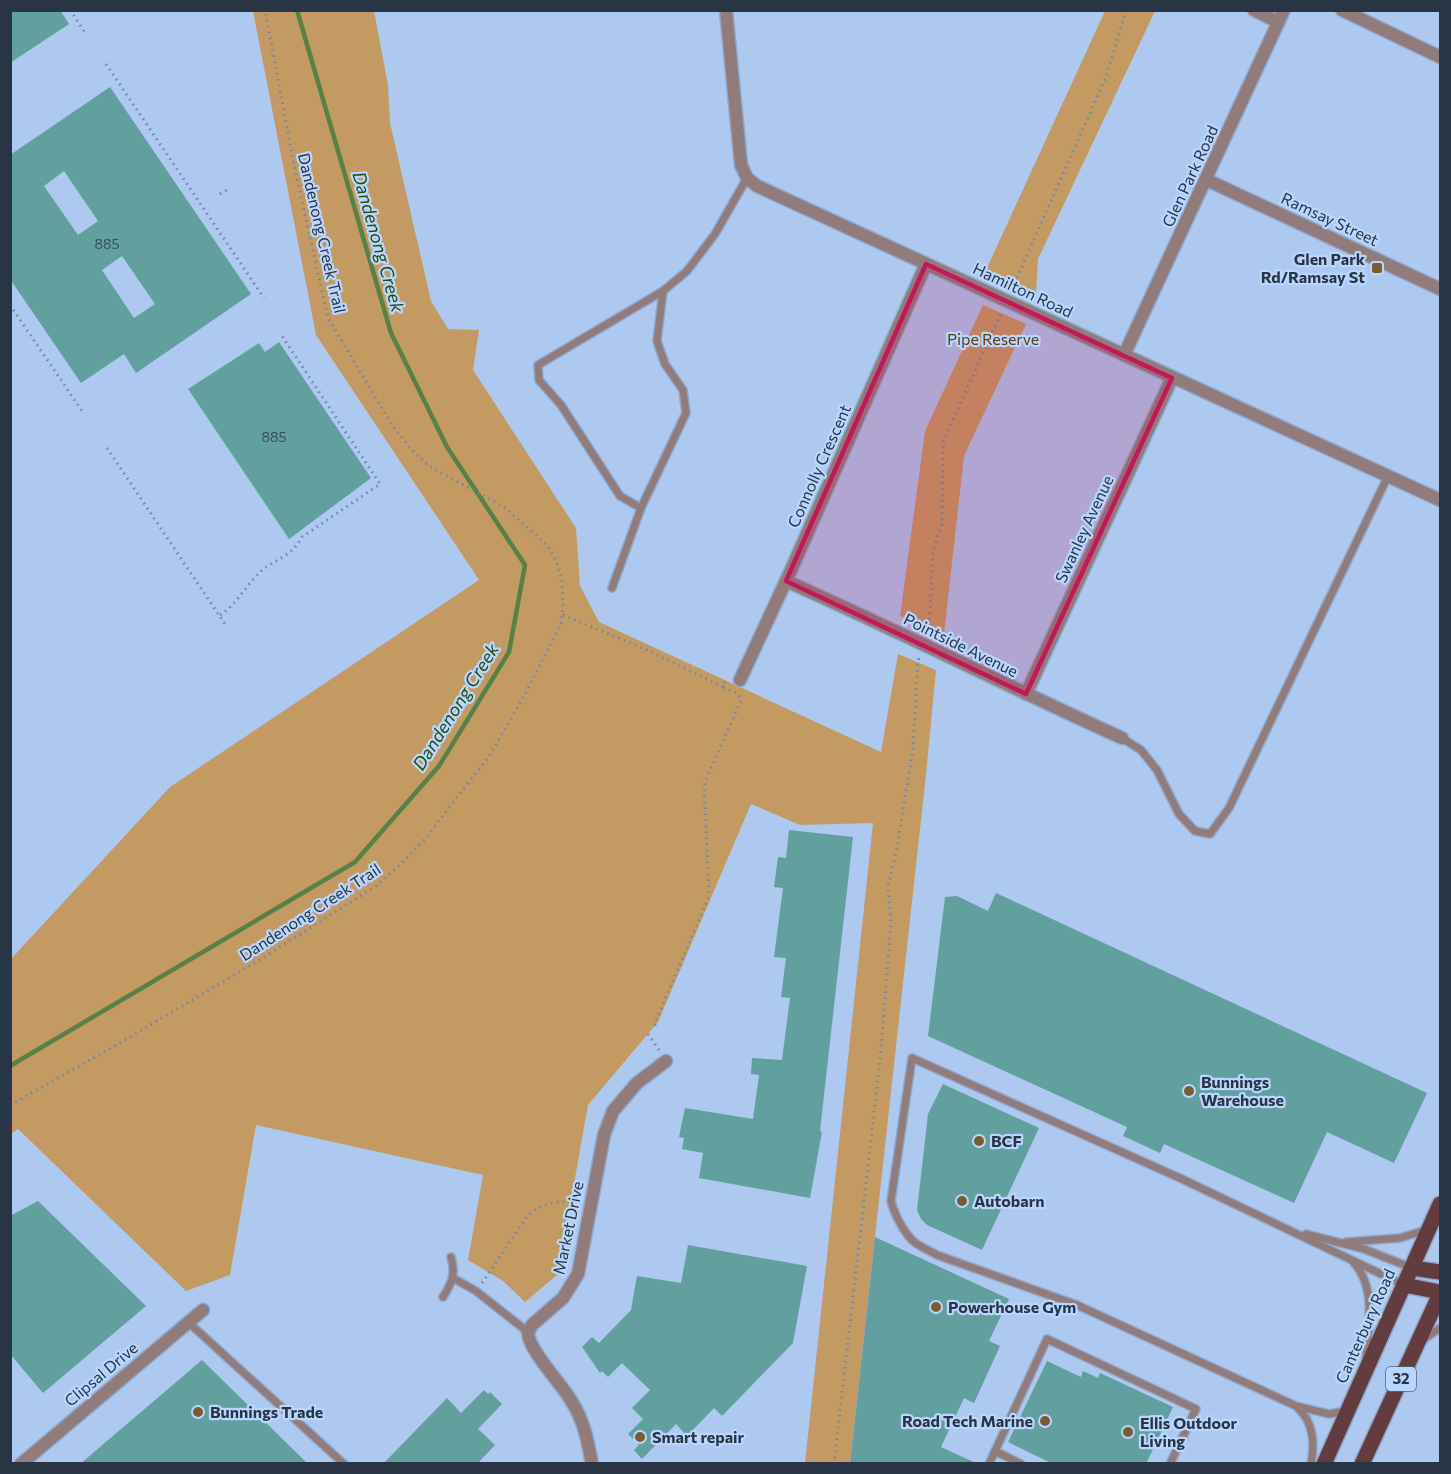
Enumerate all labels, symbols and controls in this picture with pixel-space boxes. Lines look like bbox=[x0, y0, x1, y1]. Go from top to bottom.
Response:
street label: Glen Park Road bbox=[1158, 122, 1221, 230]
street label: Dandenong Creek Trail bbox=[295, 151, 350, 315]
water label: Dandenong Creek bbox=[348, 169, 410, 316]
street label: Ramsay Street bbox=[1279, 188, 1382, 250]
house number: 885 bbox=[94, 235, 120, 252]
place label: Glen Park Rd/Ramsay St bbox=[1261, 249, 1366, 286]
street label: Hamilton Road bbox=[970, 258, 1076, 321]
marker: Glen Park Rd/Ramsay St bbox=[1370, 261, 1384, 275]
park label: Pipe Reserve bbox=[947, 329, 1039, 348]
street label: Connolly Crescent bbox=[783, 401, 854, 530]
house number: 885 bbox=[261, 428, 287, 445]
street label: Swanley Avenue bbox=[1050, 472, 1117, 585]
street label: Pointside Avenue bbox=[901, 609, 1021, 680]
water label: Dandenong Creek bbox=[407, 638, 504, 774]
street label: Dandenong Creek Trail bbox=[236, 859, 384, 964]
place label: Bunnings Warehouse bbox=[1201, 1072, 1284, 1109]
marker: Bunnings Warehouse bbox=[1182, 1084, 1196, 1098]
place label: BCF bbox=[991, 1131, 1022, 1150]
marker: BCF bbox=[972, 1134, 986, 1148]
street label: Market Drive bbox=[548, 1180, 587, 1276]
place label: Autobarn bbox=[974, 1191, 1044, 1210]
marker: Autobarn bbox=[955, 1194, 969, 1208]
street label: Canterbury Road bbox=[1331, 1266, 1398, 1386]
place label: Powerhouse Gym bbox=[948, 1297, 1076, 1316]
marker: Powerhouse Gym bbox=[929, 1300, 943, 1314]
street label: Clipsal Drive bbox=[60, 1337, 141, 1410]
road number: 32 bbox=[1386, 1367, 1416, 1391]
place label: Bunnings Trade bbox=[210, 1402, 323, 1421]
marker: Bunnings Trade bbox=[191, 1405, 205, 1419]
place label: Road Tech Marine bbox=[902, 1411, 1033, 1430]
place label: Ellis Outdoor Living bbox=[1140, 1413, 1238, 1450]
marker: Road Tech Marine bbox=[1038, 1414, 1052, 1428]
marker: Ellis Outdoor Living bbox=[1121, 1425, 1135, 1439]
place label: Smart repair bbox=[652, 1427, 745, 1446]
marker: Smart repair bbox=[633, 1430, 647, 1444]

